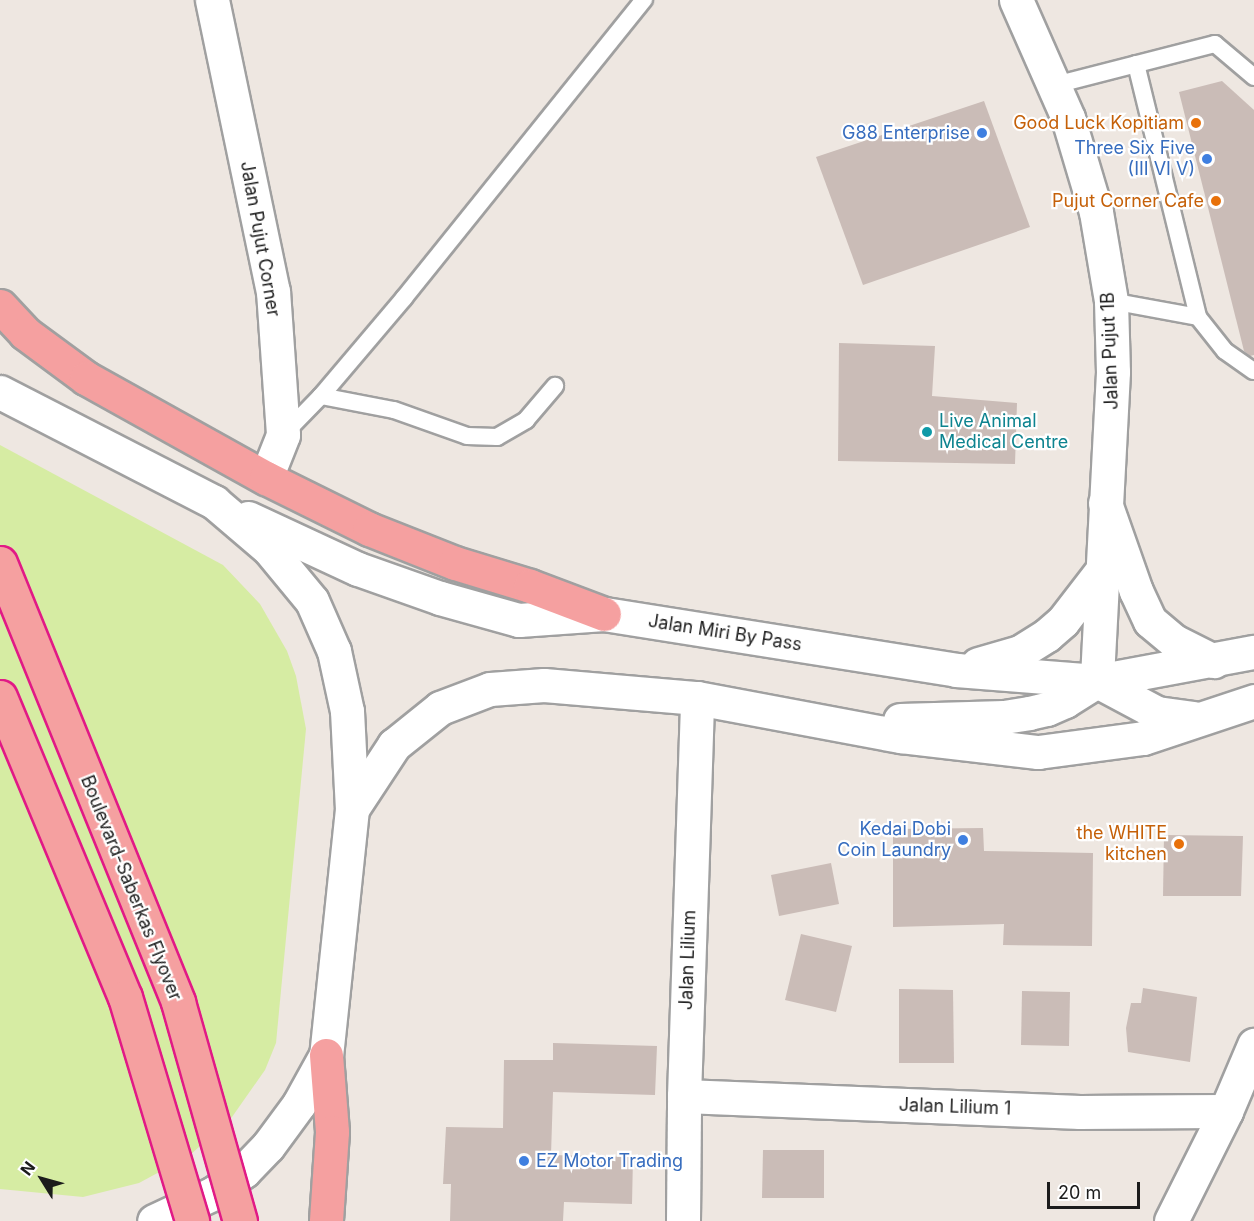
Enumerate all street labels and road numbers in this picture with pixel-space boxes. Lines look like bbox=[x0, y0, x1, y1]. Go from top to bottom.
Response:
street label: Jalan Pujut Corner bbox=[236, 160, 284, 318]
street label: Jalan Pujut 1B bbox=[1097, 292, 1123, 410]
street label: Jalan Miri By Pass bbox=[647, 610, 803, 656]
street label: Boulevard-Saberkas Flyover bbox=[76, 772, 186, 1004]
street label: Jalan Lilium bbox=[675, 910, 701, 1010]
street label: Jalan Lilium 1 bbox=[898, 1094, 1012, 1120]

